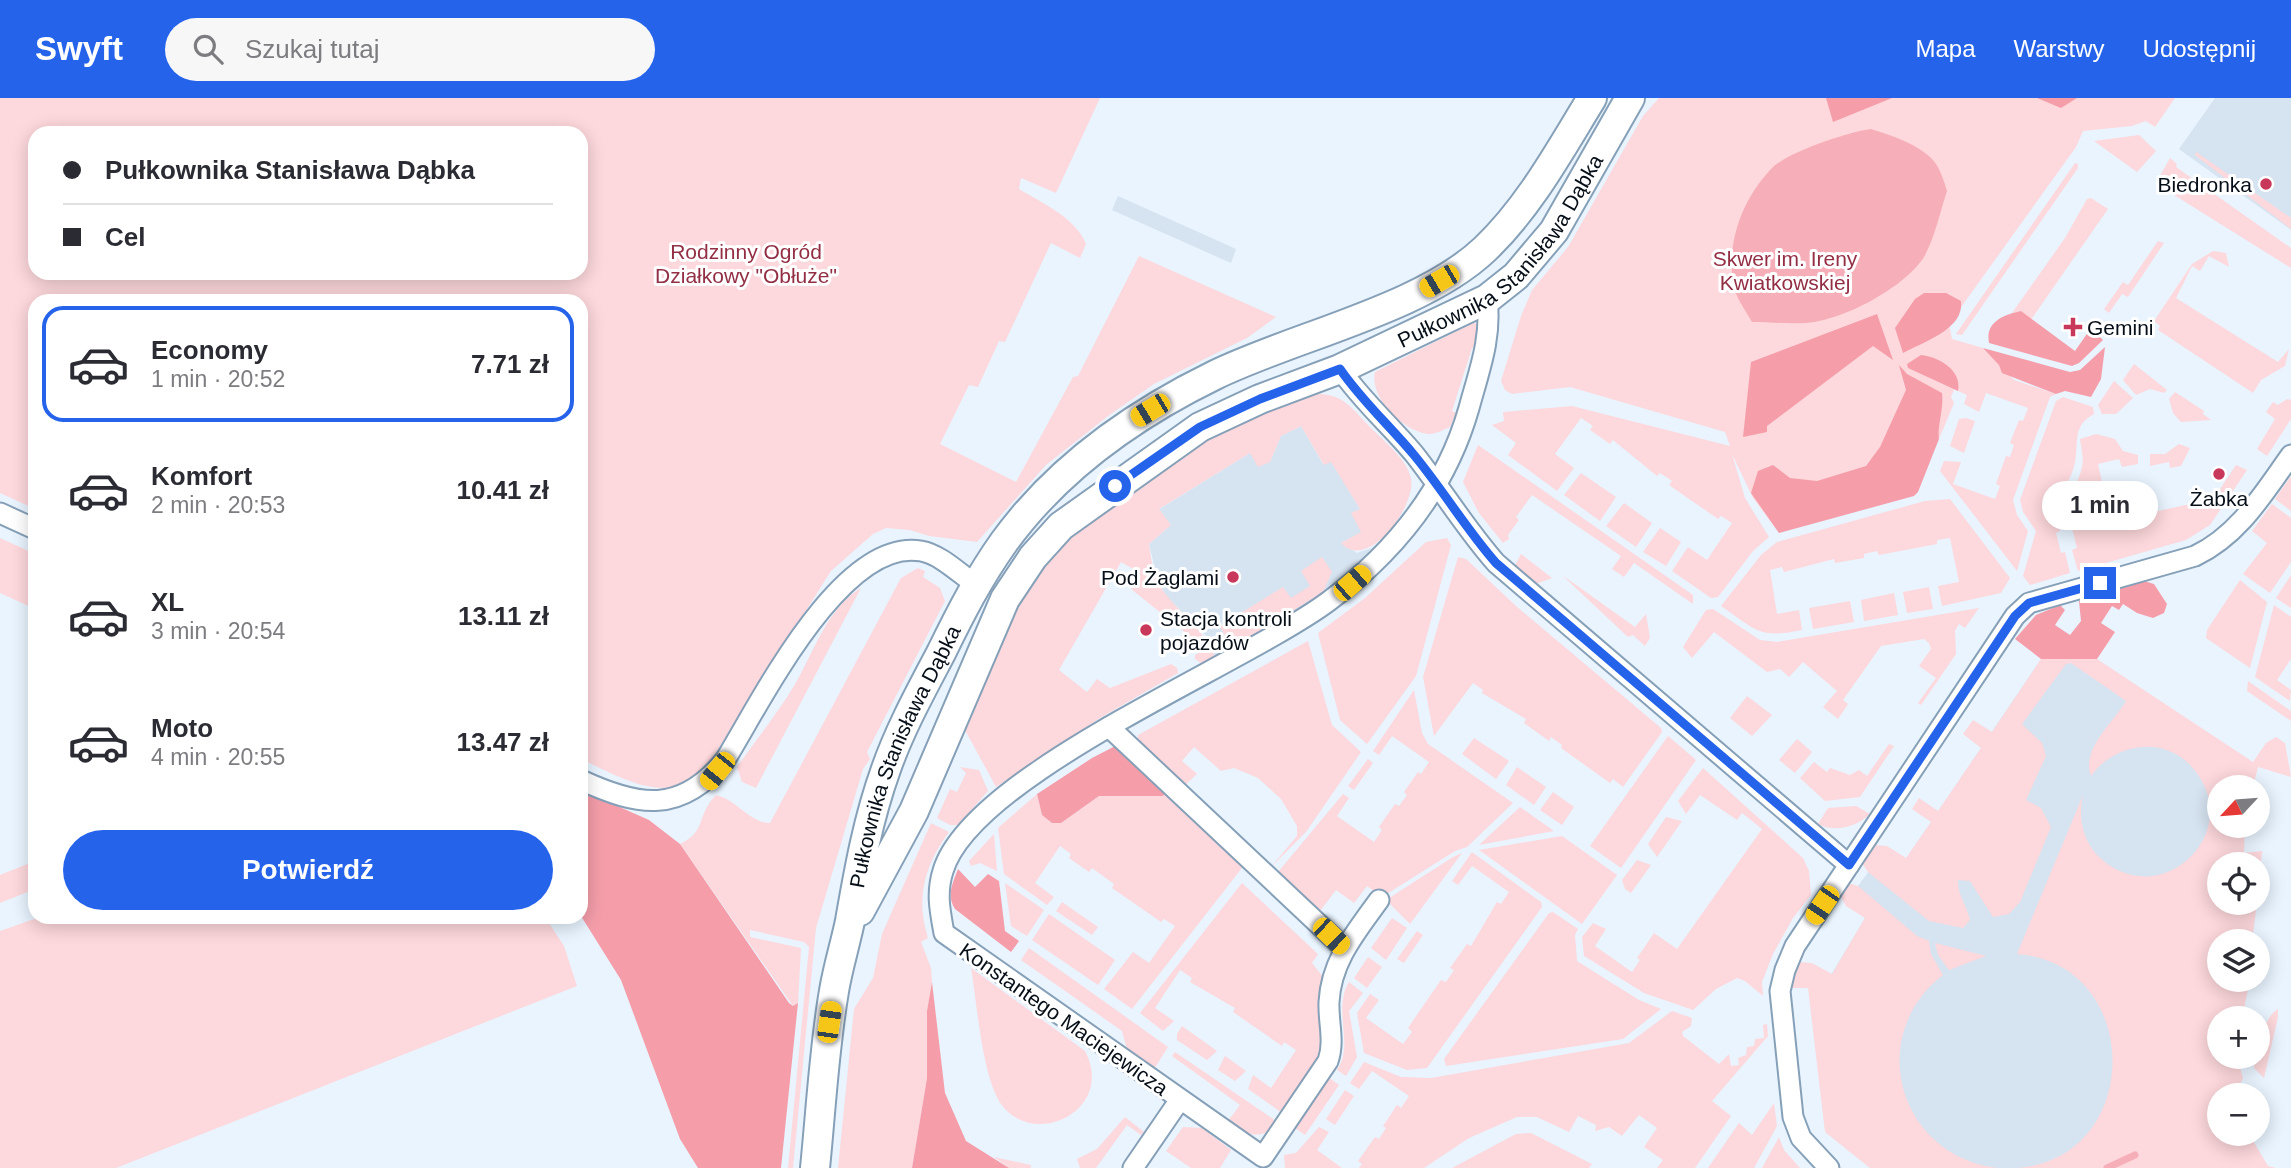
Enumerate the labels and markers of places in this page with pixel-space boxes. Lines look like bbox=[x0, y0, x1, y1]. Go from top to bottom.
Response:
place label: Biedronka bbox=[2157, 173, 2252, 196]
marker: Biedronka bbox=[2258, 176, 2274, 192]
place label: Gemini bbox=[2087, 316, 2154, 339]
marker: Gemini bbox=[2065, 319, 2081, 335]
marker: Żabka bbox=[2211, 466, 2227, 482]
place label: Żabka bbox=[2190, 487, 2248, 510]
place label: Pod Żaglami bbox=[1101, 566, 1219, 589]
marker: Pod Żaglami bbox=[1225, 569, 1241, 585]
place label: Stacja kontroli pojazdów bbox=[1160, 607, 1292, 654]
marker: Stacja kontroli pojazdów bbox=[1138, 622, 1154, 638]

